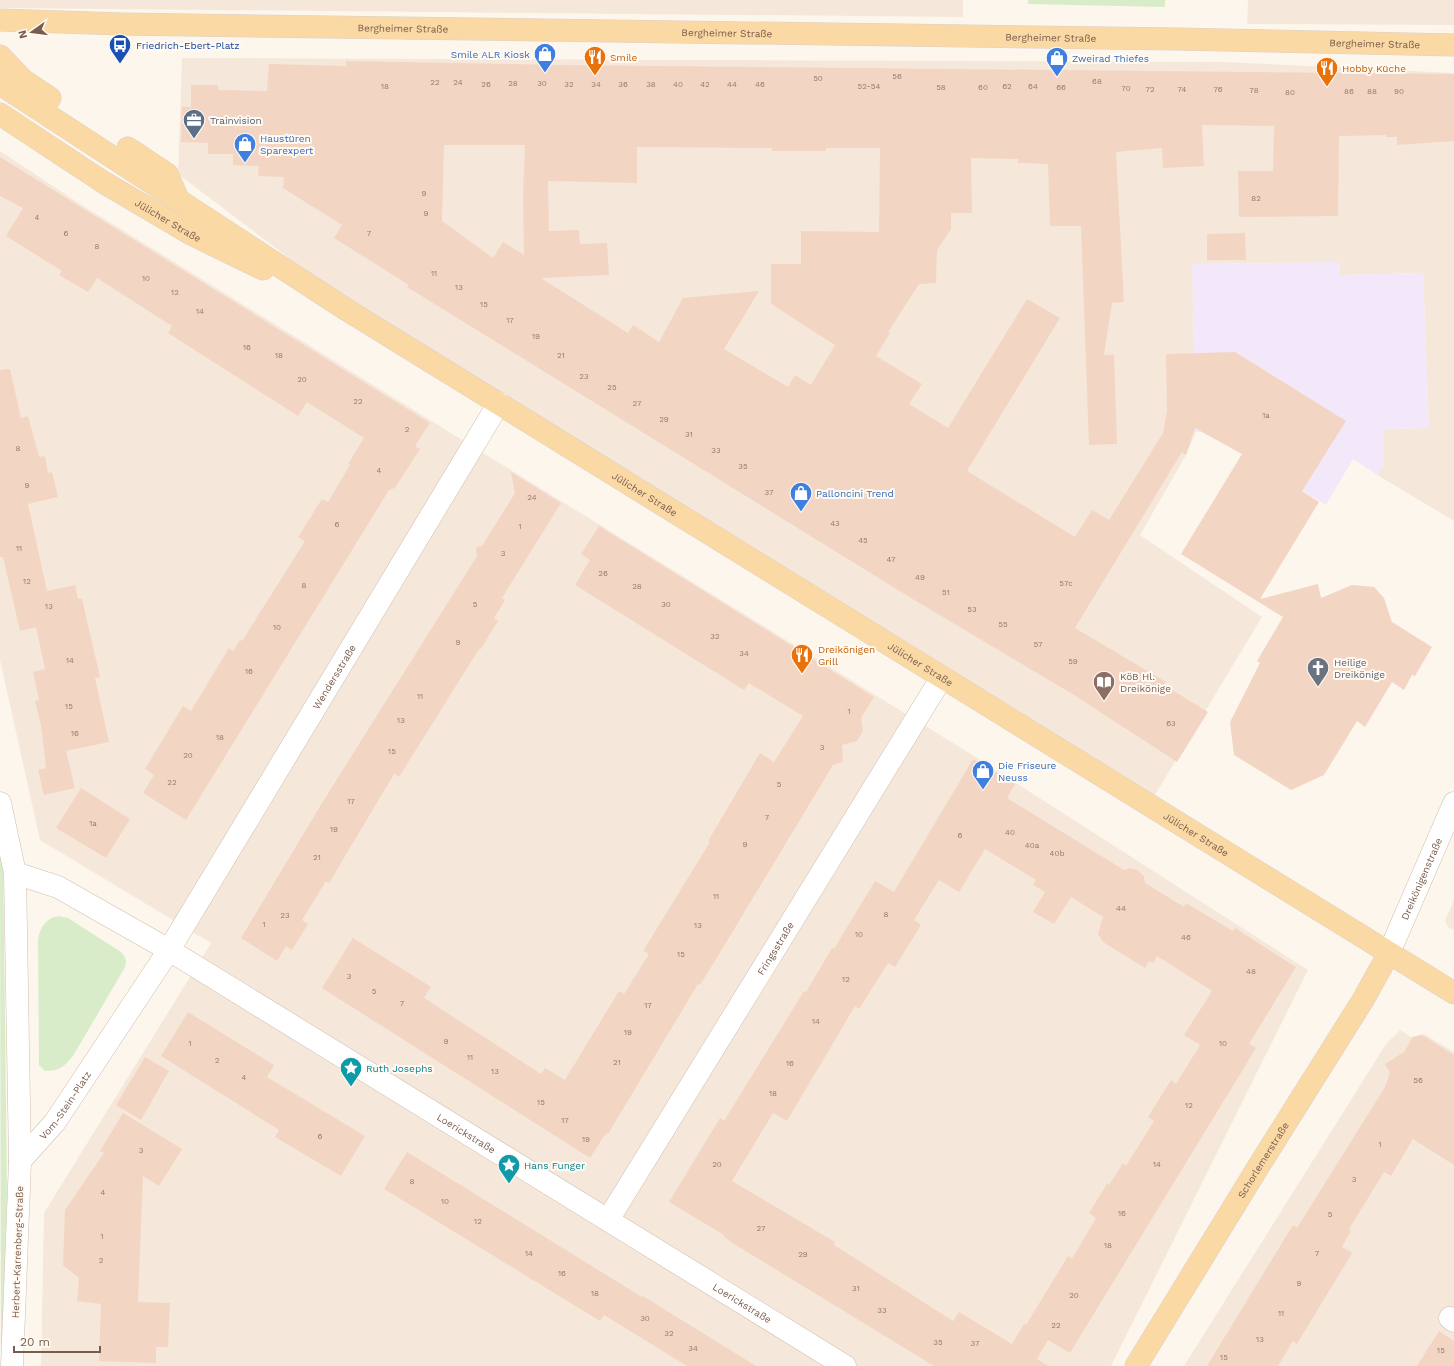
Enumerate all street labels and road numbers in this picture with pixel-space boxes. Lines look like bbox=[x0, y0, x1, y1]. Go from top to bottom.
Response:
street label: Bergheimer Straße bbox=[357, 22, 449, 35]
street label: Bergheimer Straße bbox=[681, 27, 773, 39]
street label: Bergheimer Straße bbox=[1005, 32, 1097, 44]
street label: Bergheimer Straße bbox=[1329, 37, 1421, 50]
street label: Jülicher Straße bbox=[133, 197, 203, 244]
street label: Jülicher Straße bbox=[610, 470, 679, 519]
street label: Jülicher Straße bbox=[886, 640, 955, 689]
street label: Wendersstraße bbox=[311, 642, 358, 711]
street label: Jülicher Straße bbox=[1161, 810, 1231, 859]
street label: Dreikönigenstraße bbox=[1399, 836, 1444, 922]
street label: Fringsstraße bbox=[755, 920, 796, 977]
street label: Vom-Stein-Platz bbox=[37, 1069, 93, 1142]
street label: Loerickstraße bbox=[435, 1111, 498, 1156]
street label: Schorlemerstraße bbox=[1235, 1120, 1291, 1200]
street label: Herbert-Karrenberg-Straße bbox=[10, 1185, 25, 1318]
street label: Loerickstraße bbox=[711, 1281, 773, 1325]

